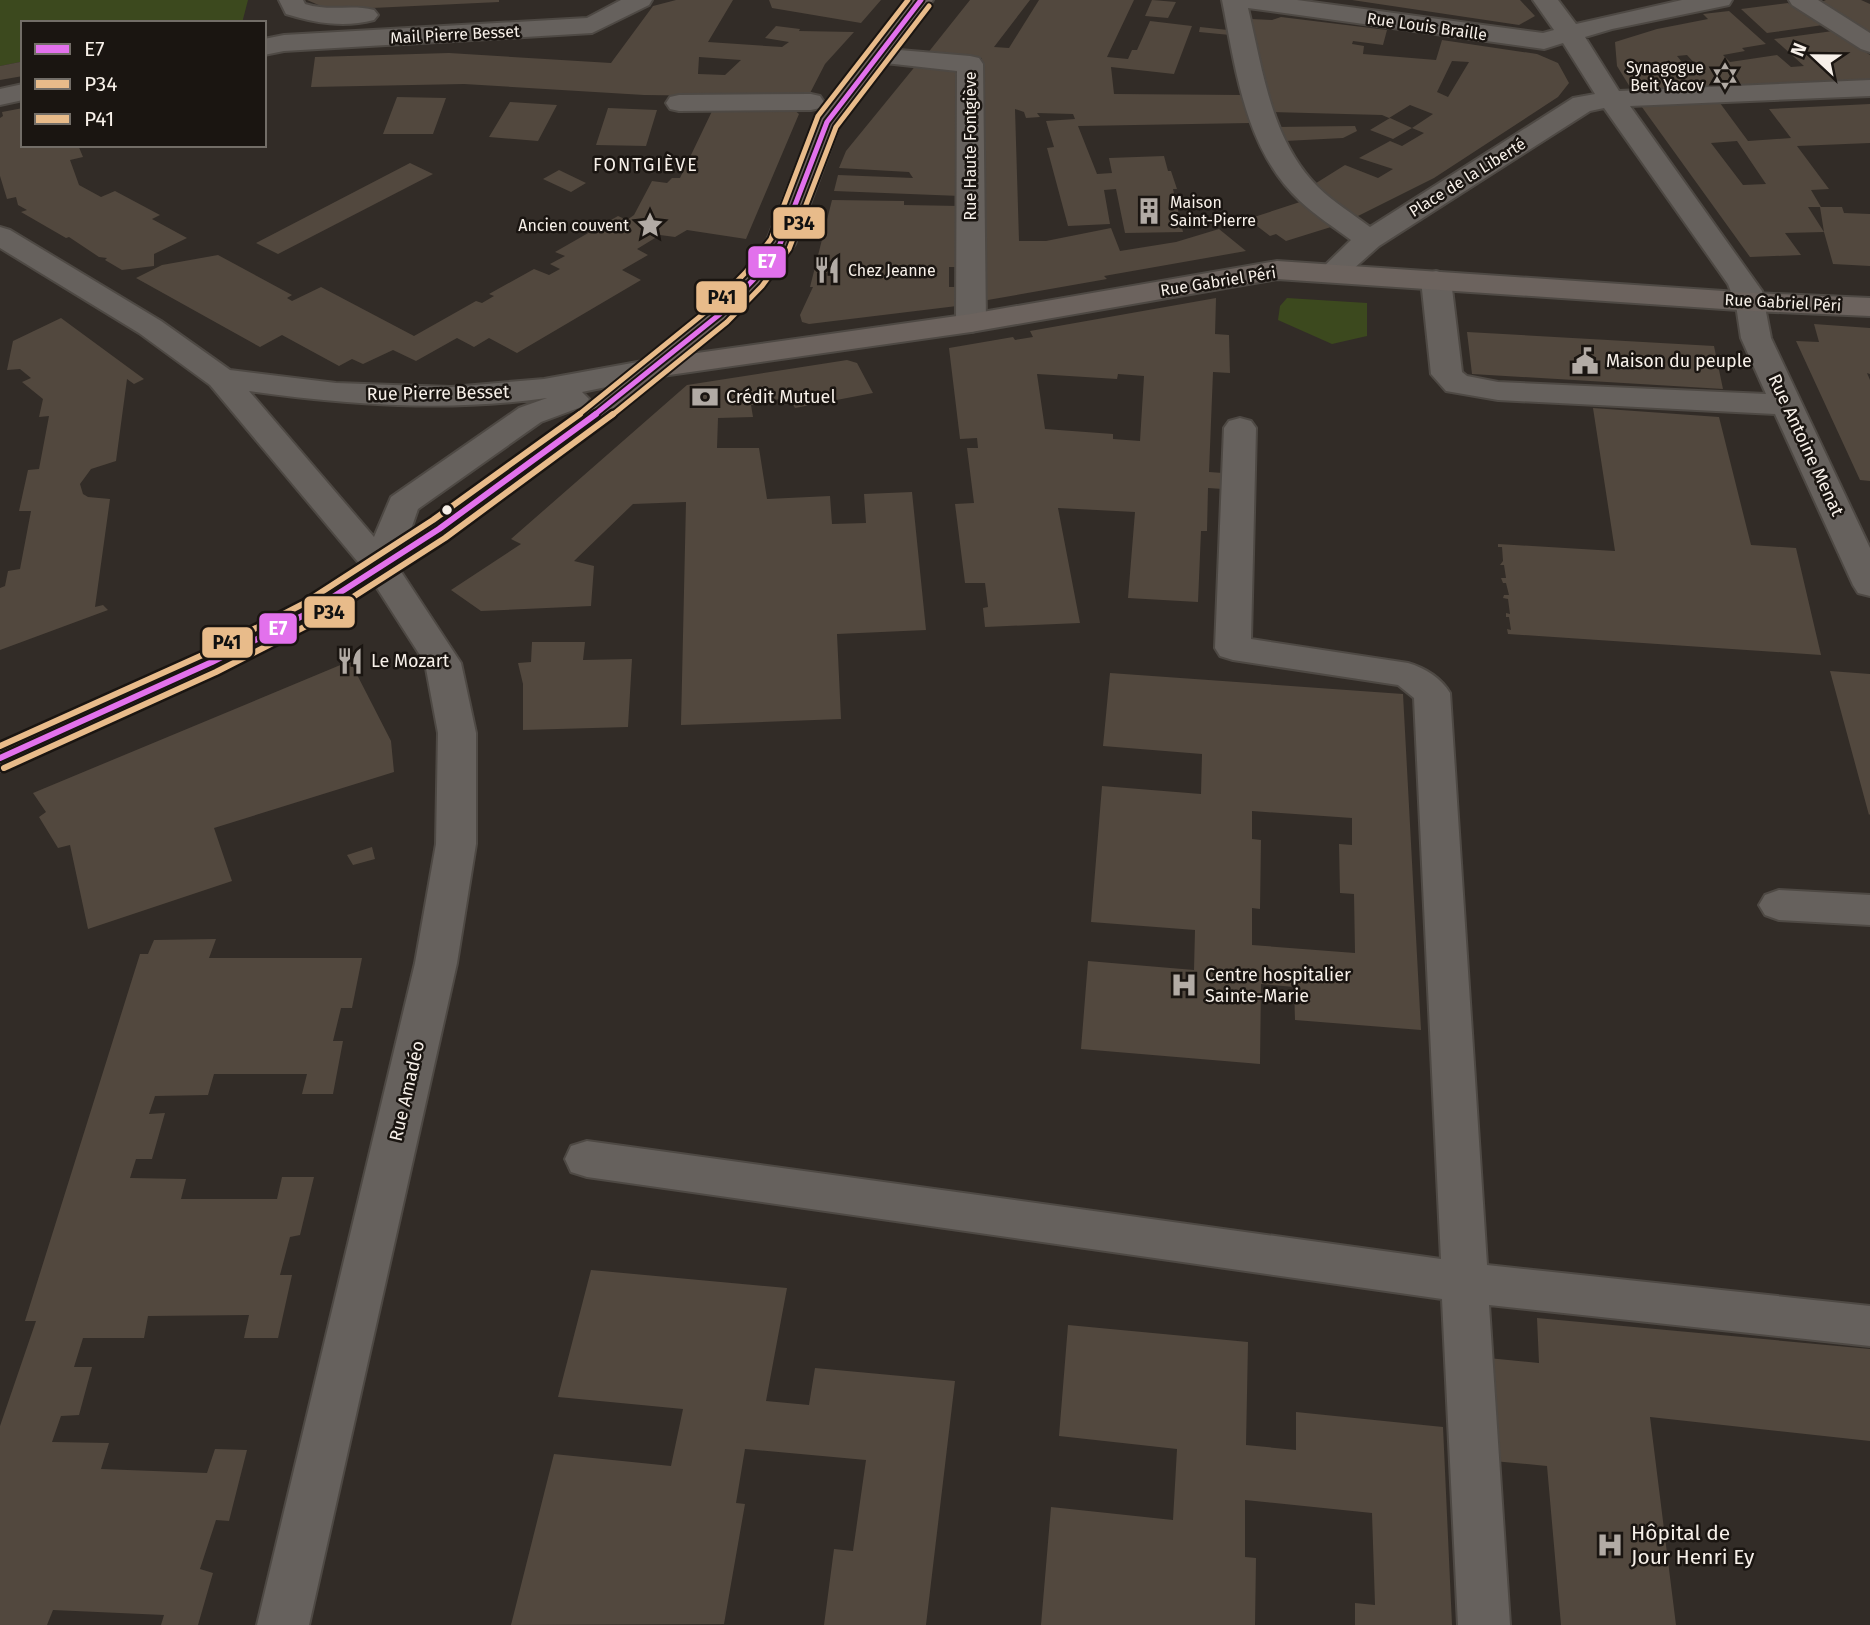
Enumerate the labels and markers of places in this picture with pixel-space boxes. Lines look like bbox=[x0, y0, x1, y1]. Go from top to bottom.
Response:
place label: Synagogue Beit Yacov bbox=[1626, 58, 1704, 95]
synagogue icon: Synagogue Beit Yacov bbox=[1710, 61, 1740, 91]
place label: Maison Saint-Pierre bbox=[1170, 193, 1256, 230]
building icon: Maison Saint-Pierre bbox=[1134, 196, 1164, 226]
place icon: Ancien couvent bbox=[635, 210, 665, 240]
place label: Ancien couvent bbox=[518, 216, 629, 235]
restaurant icon: Chez Jeanne bbox=[812, 255, 842, 285]
place label: Chez Jeanne bbox=[848, 261, 936, 280]
public building icon: Maison du peuple bbox=[1570, 346, 1600, 376]
place label: Maison du peuple bbox=[1606, 350, 1752, 372]
bank icon: Crédit Mutuel bbox=[690, 382, 720, 412]
place label: Crédit Mutuel bbox=[726, 386, 836, 408]
unlabelled marker bbox=[440, 503, 454, 517]
restaurant icon: Le Mozart bbox=[335, 646, 365, 676]
place label: Le Mozart bbox=[371, 650, 450, 672]
place label: Centre hospitalier Sainte-Marie bbox=[1205, 964, 1351, 1007]
hospital icon: Centre hospitalier Sainte-Marie bbox=[1169, 970, 1199, 1000]
place label: Hôpital de Jour Henri Ey bbox=[1631, 1520, 1755, 1570]
hospital icon: Hôpital de Jour Henri Ey bbox=[1595, 1530, 1625, 1560]

